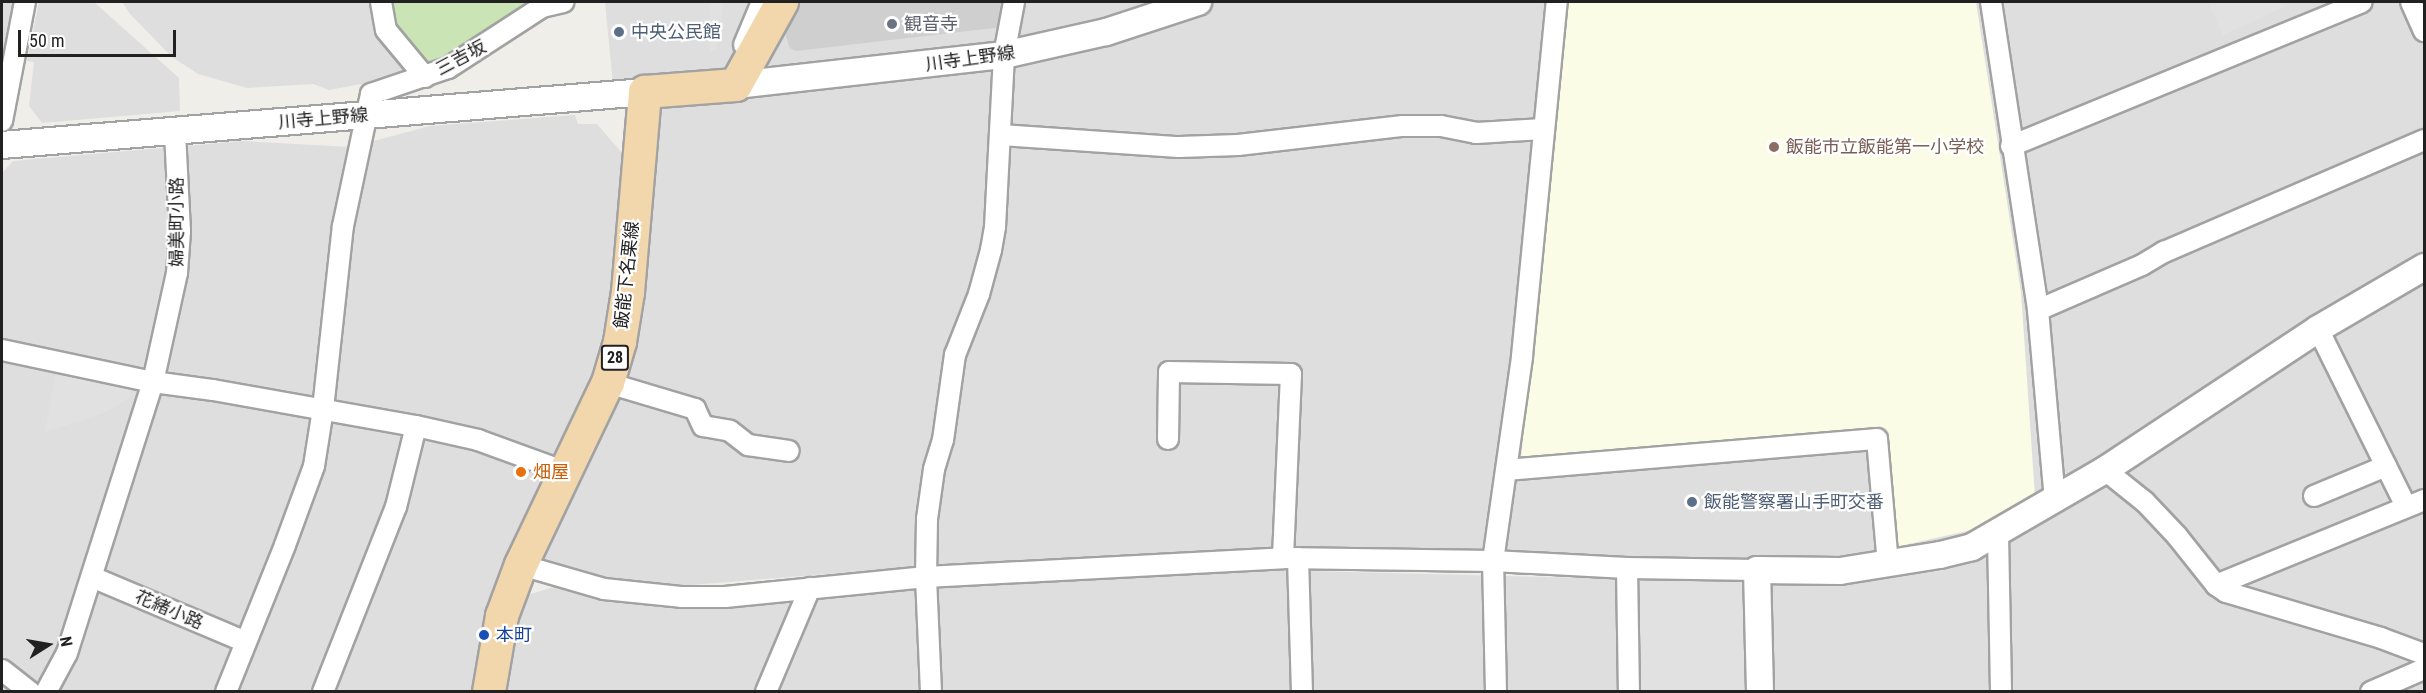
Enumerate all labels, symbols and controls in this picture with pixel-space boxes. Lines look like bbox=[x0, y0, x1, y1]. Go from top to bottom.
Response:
place label: 観音寺 bbox=[904, 13, 958, 35]
marker: 観音寺 bbox=[885, 17, 899, 31]
scale bar bbox=[21, 18, 178, 56]
place label: 中央公民館 bbox=[631, 21, 721, 43]
marker: 中央公民館 bbox=[612, 25, 626, 39]
text: 50 m bbox=[29, 30, 64, 51]
street label: 三吉坂 bbox=[432, 36, 490, 80]
street label: 川寺上野線 bbox=[924, 42, 1016, 76]
street label: 川寺上野線 bbox=[277, 104, 369, 134]
place label: 飯能市立飯能第一小学校 bbox=[1786, 136, 1984, 158]
marker: 飯能市立飯能第一小学校 bbox=[1767, 140, 1781, 154]
street label: 婦美町小路 bbox=[166, 177, 188, 267]
street label: 飯能下名栗線 bbox=[611, 220, 643, 330]
road number: 28 bbox=[600, 345, 630, 371]
place label: 畑屋 bbox=[533, 461, 569, 483]
marker: 畑屋 bbox=[514, 465, 528, 479]
place label: 飯能警察署山手町交番 bbox=[1704, 491, 1884, 513]
marker: 飯能警察署山手町交番 bbox=[1685, 495, 1699, 509]
street label: 花緒小路 bbox=[132, 586, 206, 634]
north arrow bbox=[18, 615, 78, 675]
place label: 本町 bbox=[496, 624, 532, 646]
marker: 本町 bbox=[477, 628, 491, 642]
text: N bbox=[56, 635, 76, 648]

